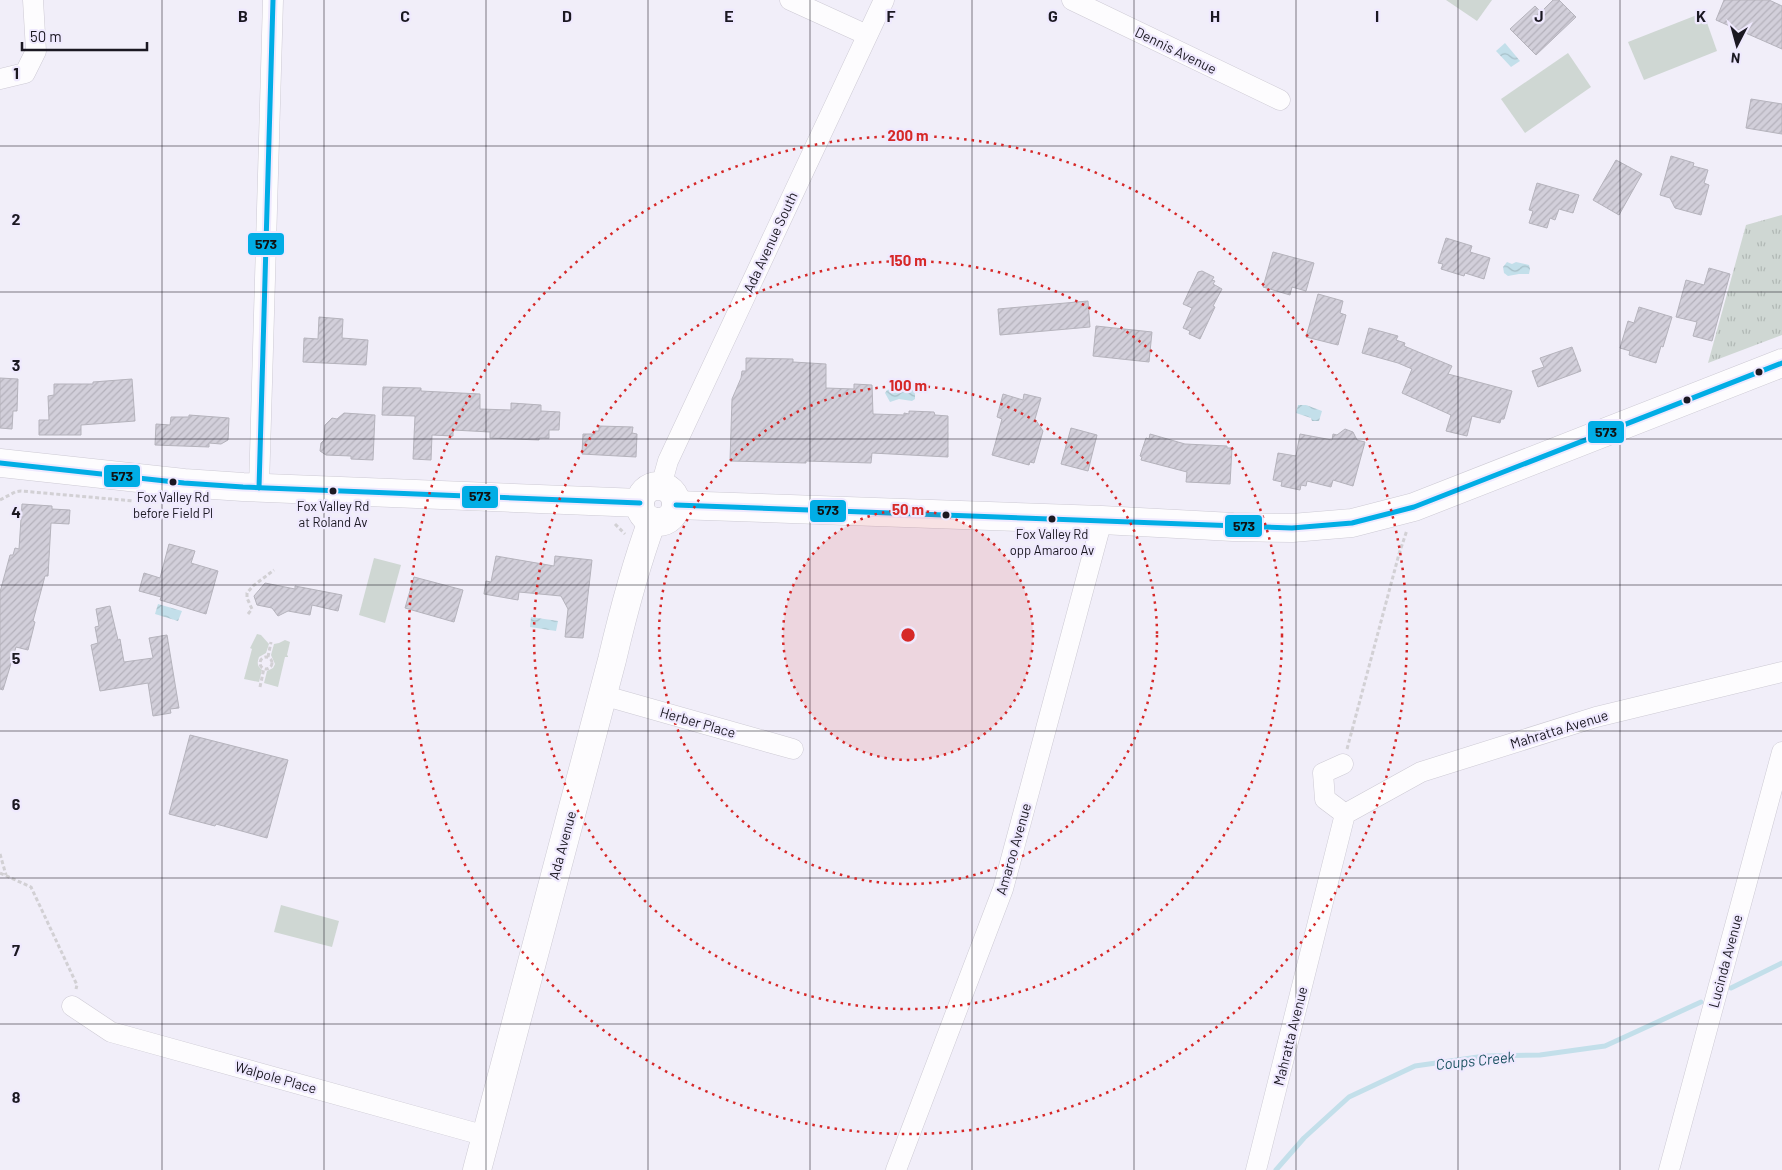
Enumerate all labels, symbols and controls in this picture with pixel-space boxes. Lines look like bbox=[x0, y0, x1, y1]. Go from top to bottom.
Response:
text: B bbox=[238, 6, 248, 25]
text: C bbox=[400, 6, 410, 25]
text: D bbox=[562, 6, 572, 25]
text: E bbox=[724, 6, 734, 25]
text: F bbox=[887, 6, 896, 25]
text: G bbox=[1048, 6, 1058, 25]
text: H bbox=[1210, 6, 1220, 25]
text: I bbox=[1375, 6, 1379, 25]
text: J bbox=[1534, 6, 1544, 25]
text: K bbox=[1696, 6, 1706, 25]
scale bar bbox=[22, 20, 148, 52]
north arrow bbox=[1712, 20, 1762, 70]
street label: Dennis Avenue bbox=[1132, 23, 1220, 77]
text: 50 m bbox=[30, 27, 62, 45]
text: N bbox=[1730, 49, 1741, 67]
text: 1 bbox=[13, 63, 19, 82]
text: 200 m bbox=[887, 126, 929, 144]
street label: Ada Avenue South bbox=[739, 189, 801, 295]
text: 2 bbox=[12, 209, 21, 228]
line badge: 573 bbox=[247, 232, 285, 256]
text: 573 bbox=[255, 235, 277, 252]
text: 150 m bbox=[889, 251, 927, 269]
text: 3 bbox=[12, 355, 20, 374]
unlabelled marker bbox=[1754, 367, 1764, 377]
text: 100 m bbox=[889, 376, 927, 394]
unlabelled marker bbox=[1682, 395, 1692, 405]
line badge: 573 bbox=[1587, 420, 1625, 444]
text: 573 bbox=[1595, 423, 1617, 440]
line badge: 573 bbox=[103, 464, 141, 488]
text: 573 bbox=[111, 467, 133, 484]
marker: Fox Valley Rd before Field Pl bbox=[168, 477, 178, 487]
line badge: 573 bbox=[461, 485, 499, 509]
marker: Fox Valley Rd at Roland Av bbox=[328, 486, 338, 496]
text: 573 bbox=[469, 487, 491, 504]
place label: Fox Valley Rd before Field Pl bbox=[133, 489, 213, 521]
place label: Fox Valley Rd at Roland Av bbox=[297, 498, 369, 530]
line badge: 573 bbox=[809, 499, 847, 523]
text: 50 m bbox=[892, 500, 924, 518]
text: 573 bbox=[817, 501, 839, 518]
text: 4 bbox=[11, 502, 21, 521]
unlabelled marker bbox=[941, 510, 951, 520]
marker: Fox Valley Rd opp Amaroo Av bbox=[1047, 514, 1057, 524]
line badge: 573 bbox=[1224, 514, 1263, 538]
text: 573 bbox=[1233, 517, 1255, 534]
place label: Fox Valley Rd opp Amaroo Av bbox=[1010, 526, 1094, 558]
centre of rings bbox=[899, 626, 917, 644]
text: 5 bbox=[12, 648, 21, 667]
street label: Herber Place bbox=[658, 703, 738, 741]
street label: Mahratta Avenue bbox=[1508, 706, 1610, 752]
text: 6 bbox=[12, 794, 21, 813]
street label: Amaroo Avenue bbox=[992, 801, 1034, 897]
street label: Ada Avenue bbox=[545, 809, 579, 881]
street label: Lucinda Avenue bbox=[1704, 913, 1746, 1009]
text: 7 bbox=[12, 940, 20, 959]
street label: Mahratta Avenue bbox=[1269, 985, 1311, 1087]
water label: Coups Creek bbox=[1435, 1047, 1516, 1073]
street label: Walpole Place bbox=[233, 1057, 319, 1097]
text: 8 bbox=[12, 1087, 21, 1106]

